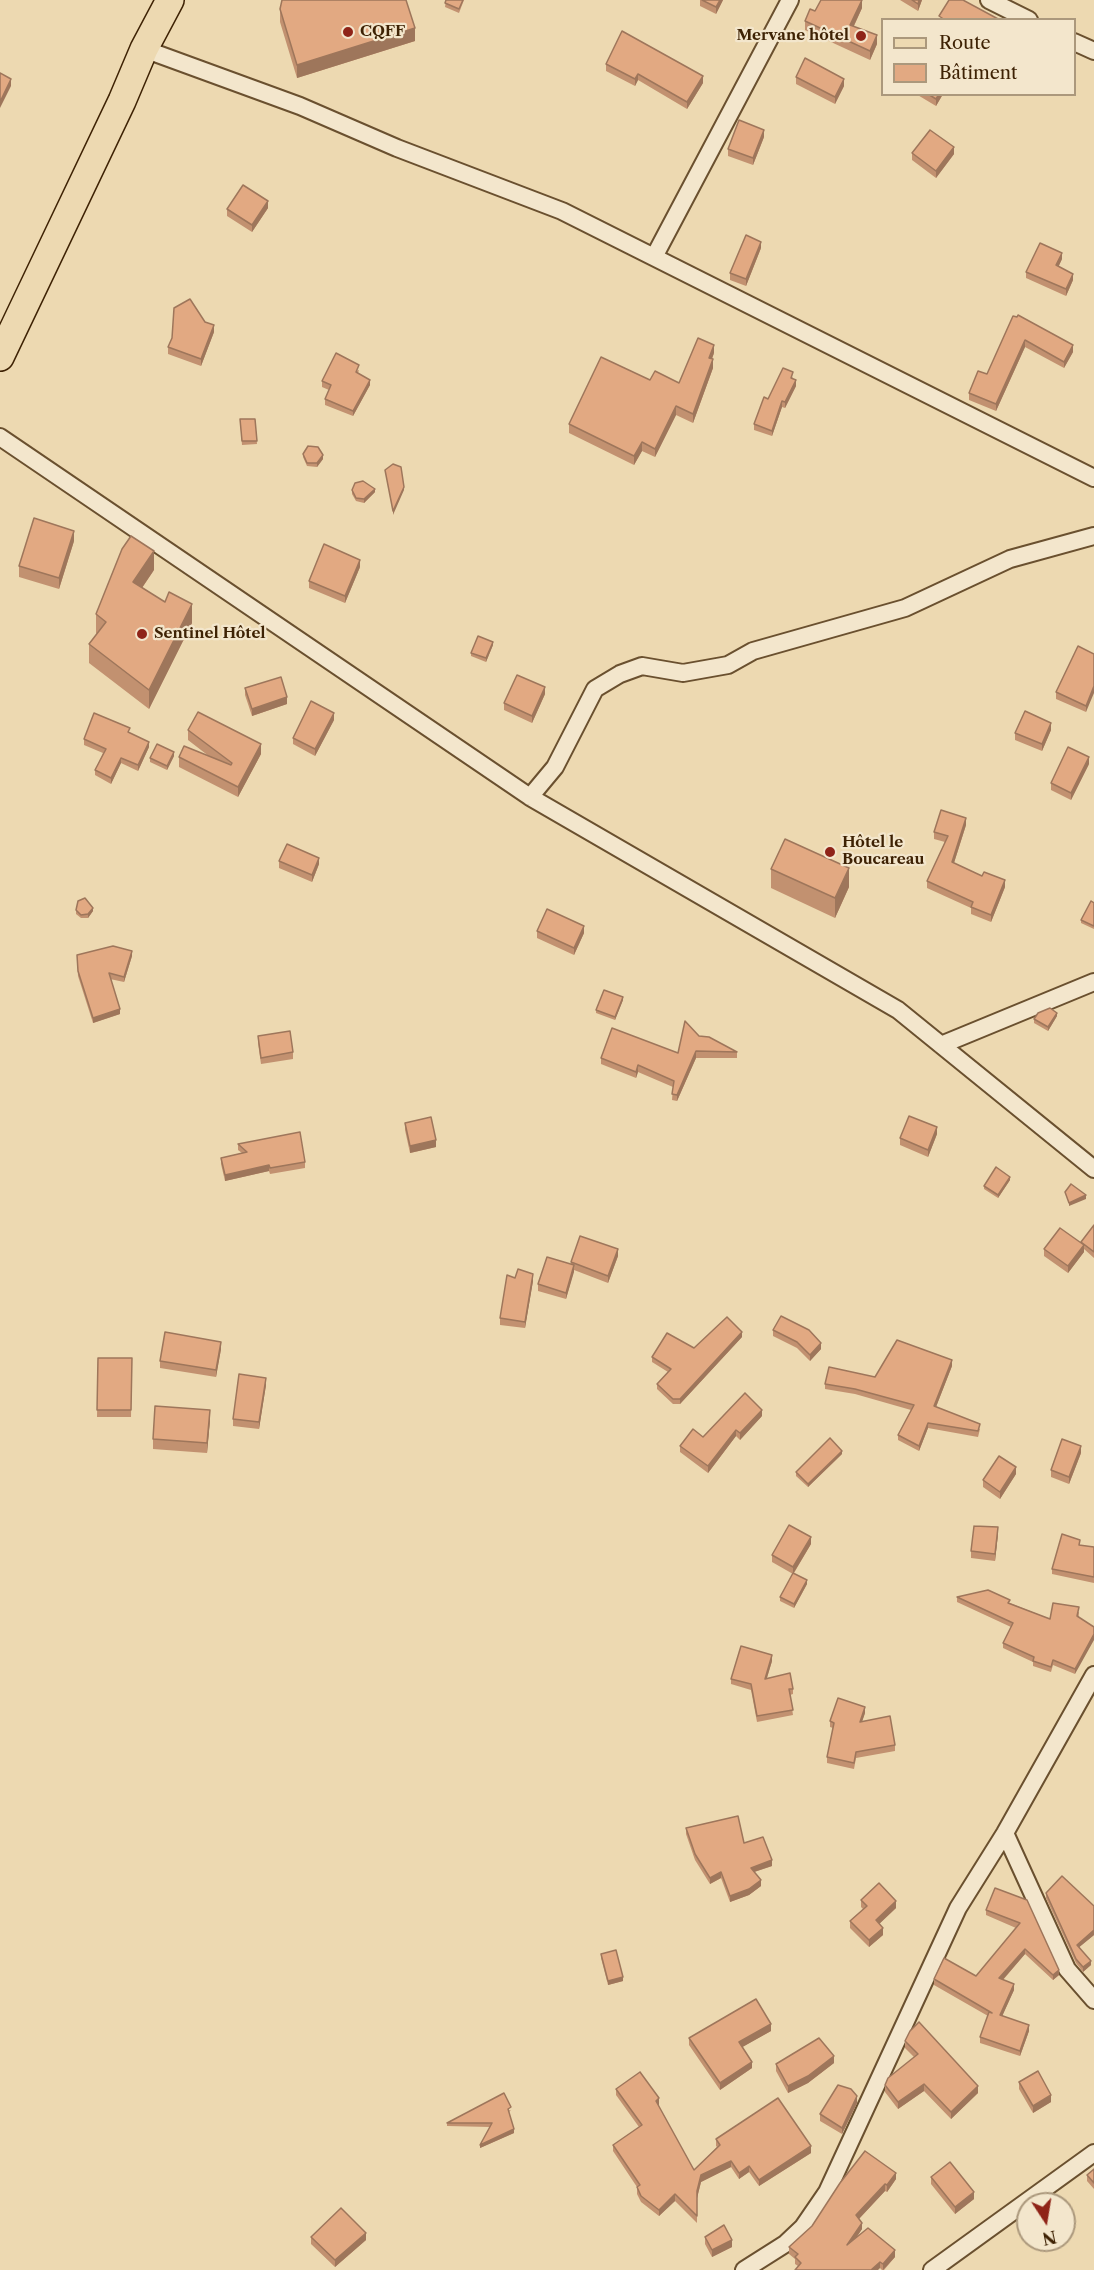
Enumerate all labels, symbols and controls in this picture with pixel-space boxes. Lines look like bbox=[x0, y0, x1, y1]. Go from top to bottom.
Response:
legend bbox=[881, 18, 1076, 96]
place label: CQFF bbox=[360, 23, 405, 41]
marker: CQFF bbox=[341, 25, 355, 39]
place label: Mervane hôtel bbox=[736, 27, 849, 45]
marker: Mervane hôtel bbox=[854, 29, 868, 43]
text: Route bbox=[939, 32, 991, 54]
text: Bâtiment bbox=[939, 62, 1017, 84]
place label: Sentinel Hôtel bbox=[154, 625, 266, 643]
marker: Sentinel Hôtel bbox=[135, 627, 149, 641]
place label: Hôtel le Boucareau bbox=[842, 834, 924, 869]
marker: Hôtel le Boucareau bbox=[823, 845, 837, 859]
north arrow bbox=[1016, 2192, 1076, 2252]
text: N bbox=[1040, 2226, 1058, 2249]

